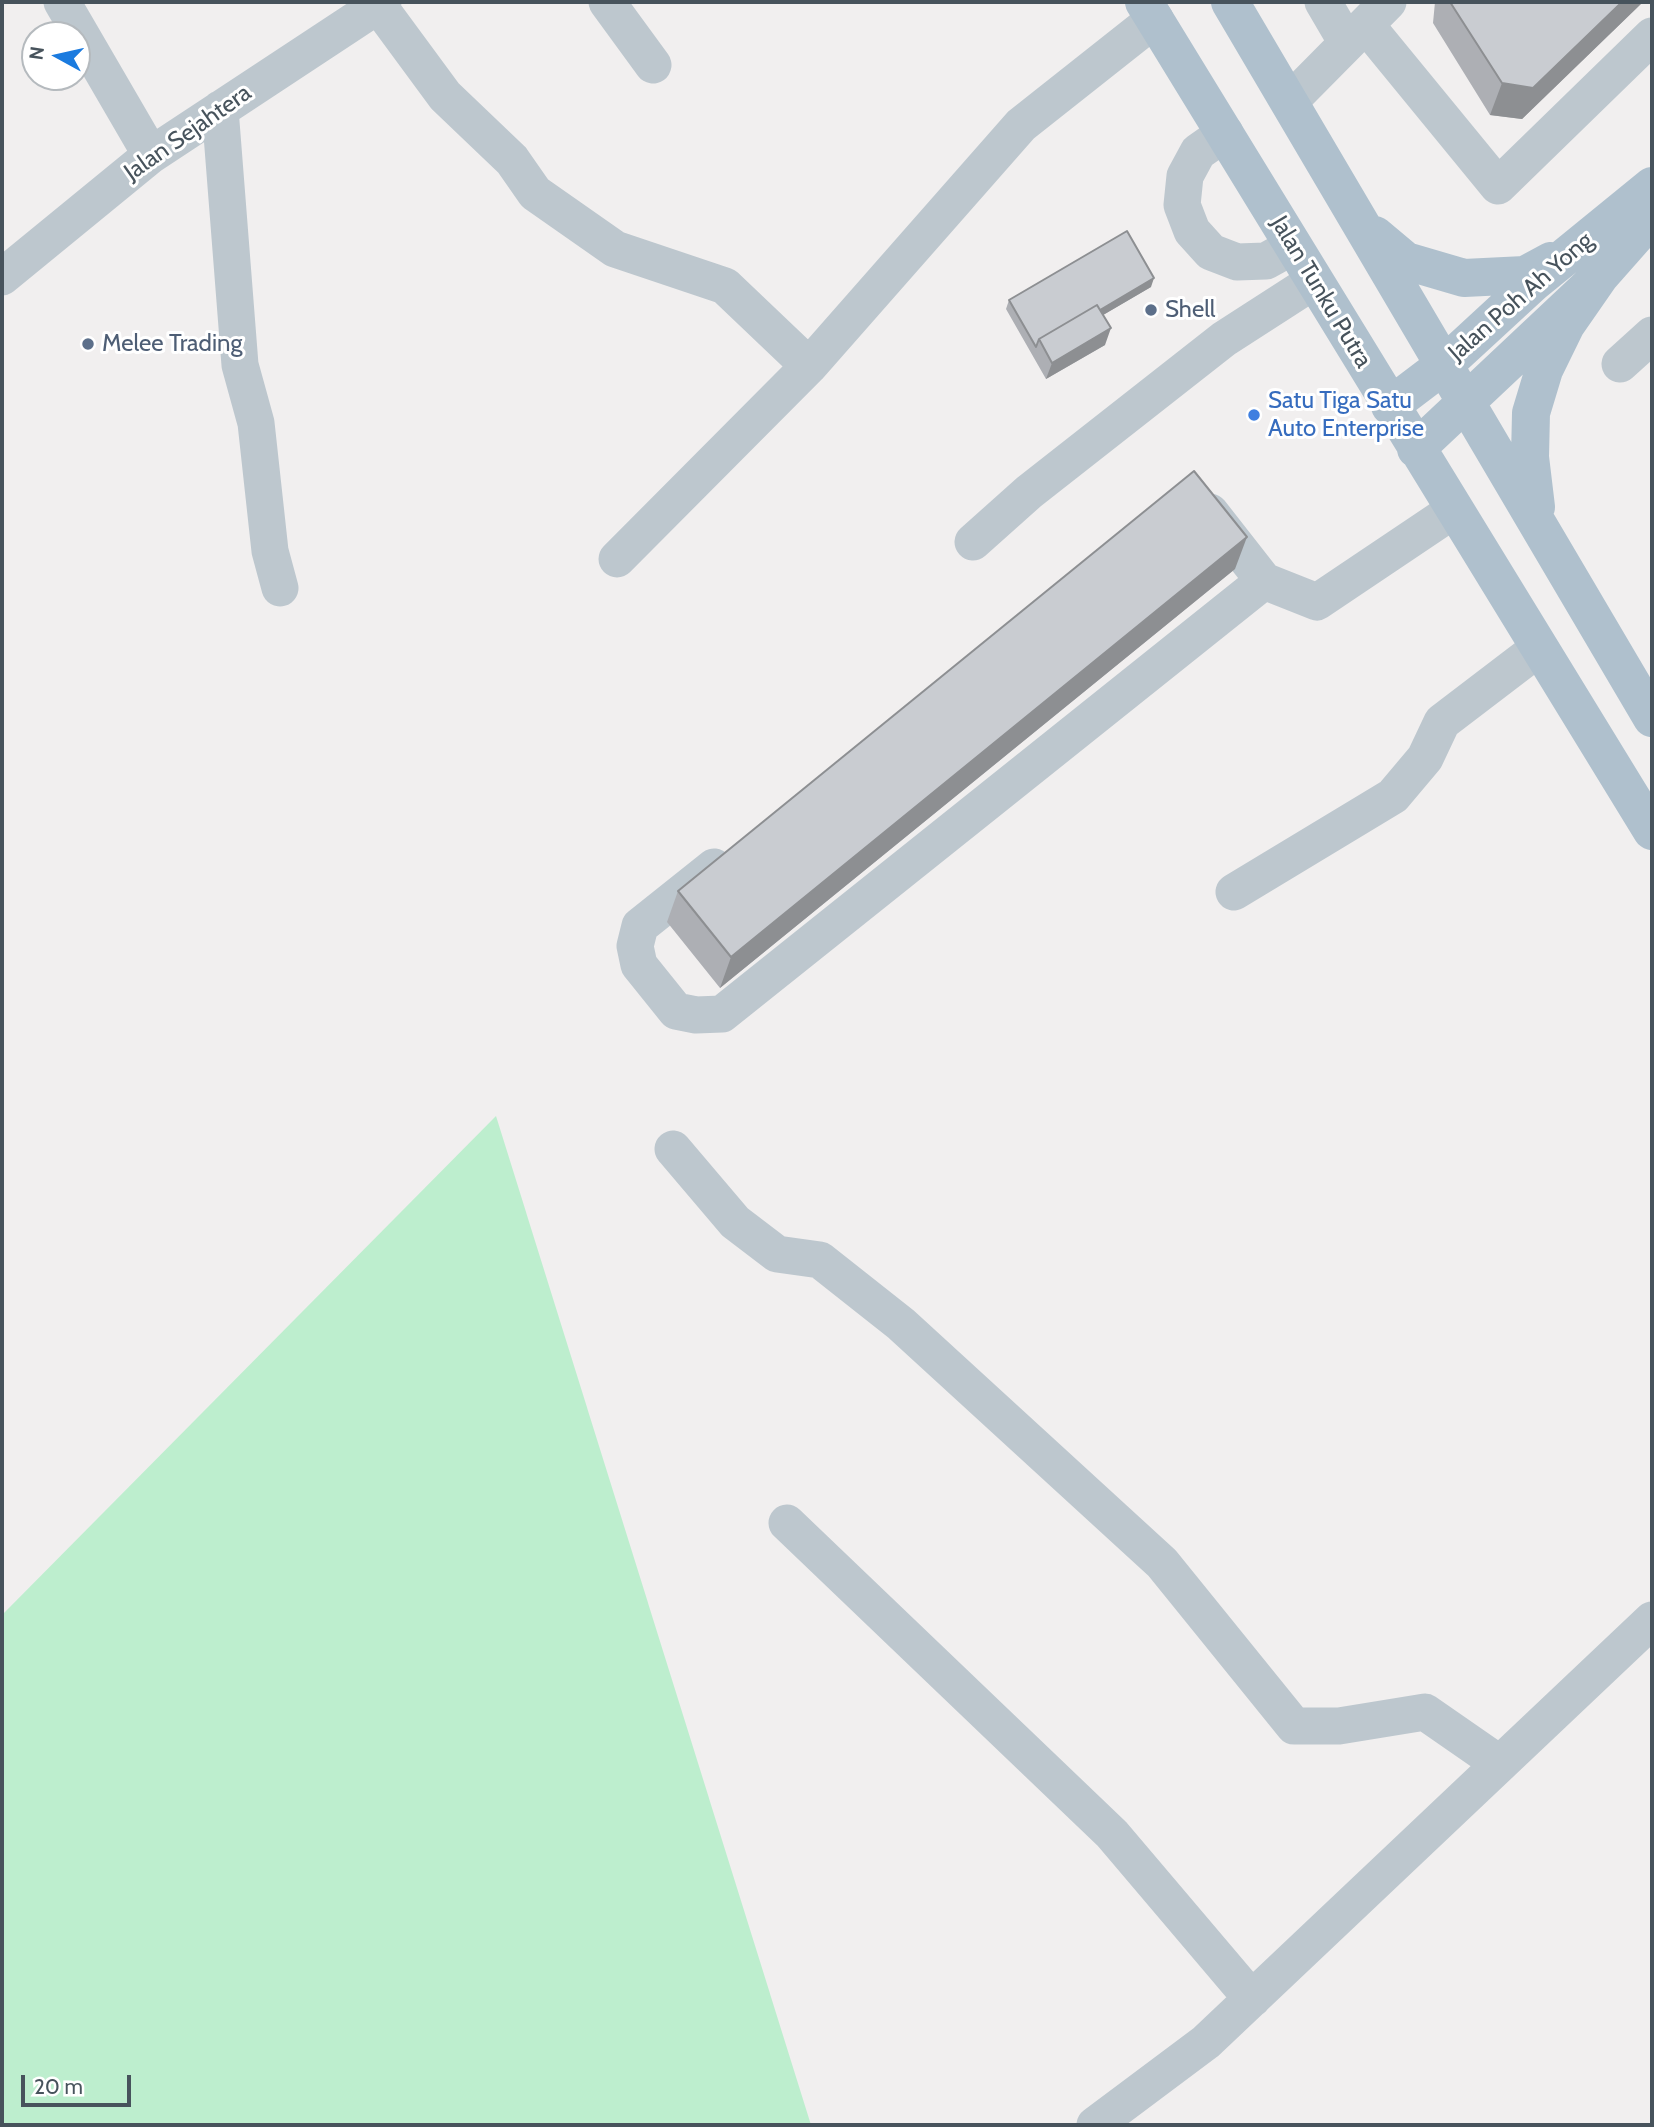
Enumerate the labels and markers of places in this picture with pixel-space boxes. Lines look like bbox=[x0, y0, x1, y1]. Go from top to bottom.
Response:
place label: Shell bbox=[1165, 296, 1215, 324]
marker: Shell bbox=[1143, 302, 1159, 318]
place label: Melee Trading bbox=[102, 330, 242, 358]
marker: Melee Trading bbox=[80, 336, 96, 352]
place label: Satu Tiga Satu Auto Enterprise bbox=[1268, 387, 1424, 443]
marker: Satu Tiga Satu Auto Enterprise bbox=[1246, 407, 1262, 423]

